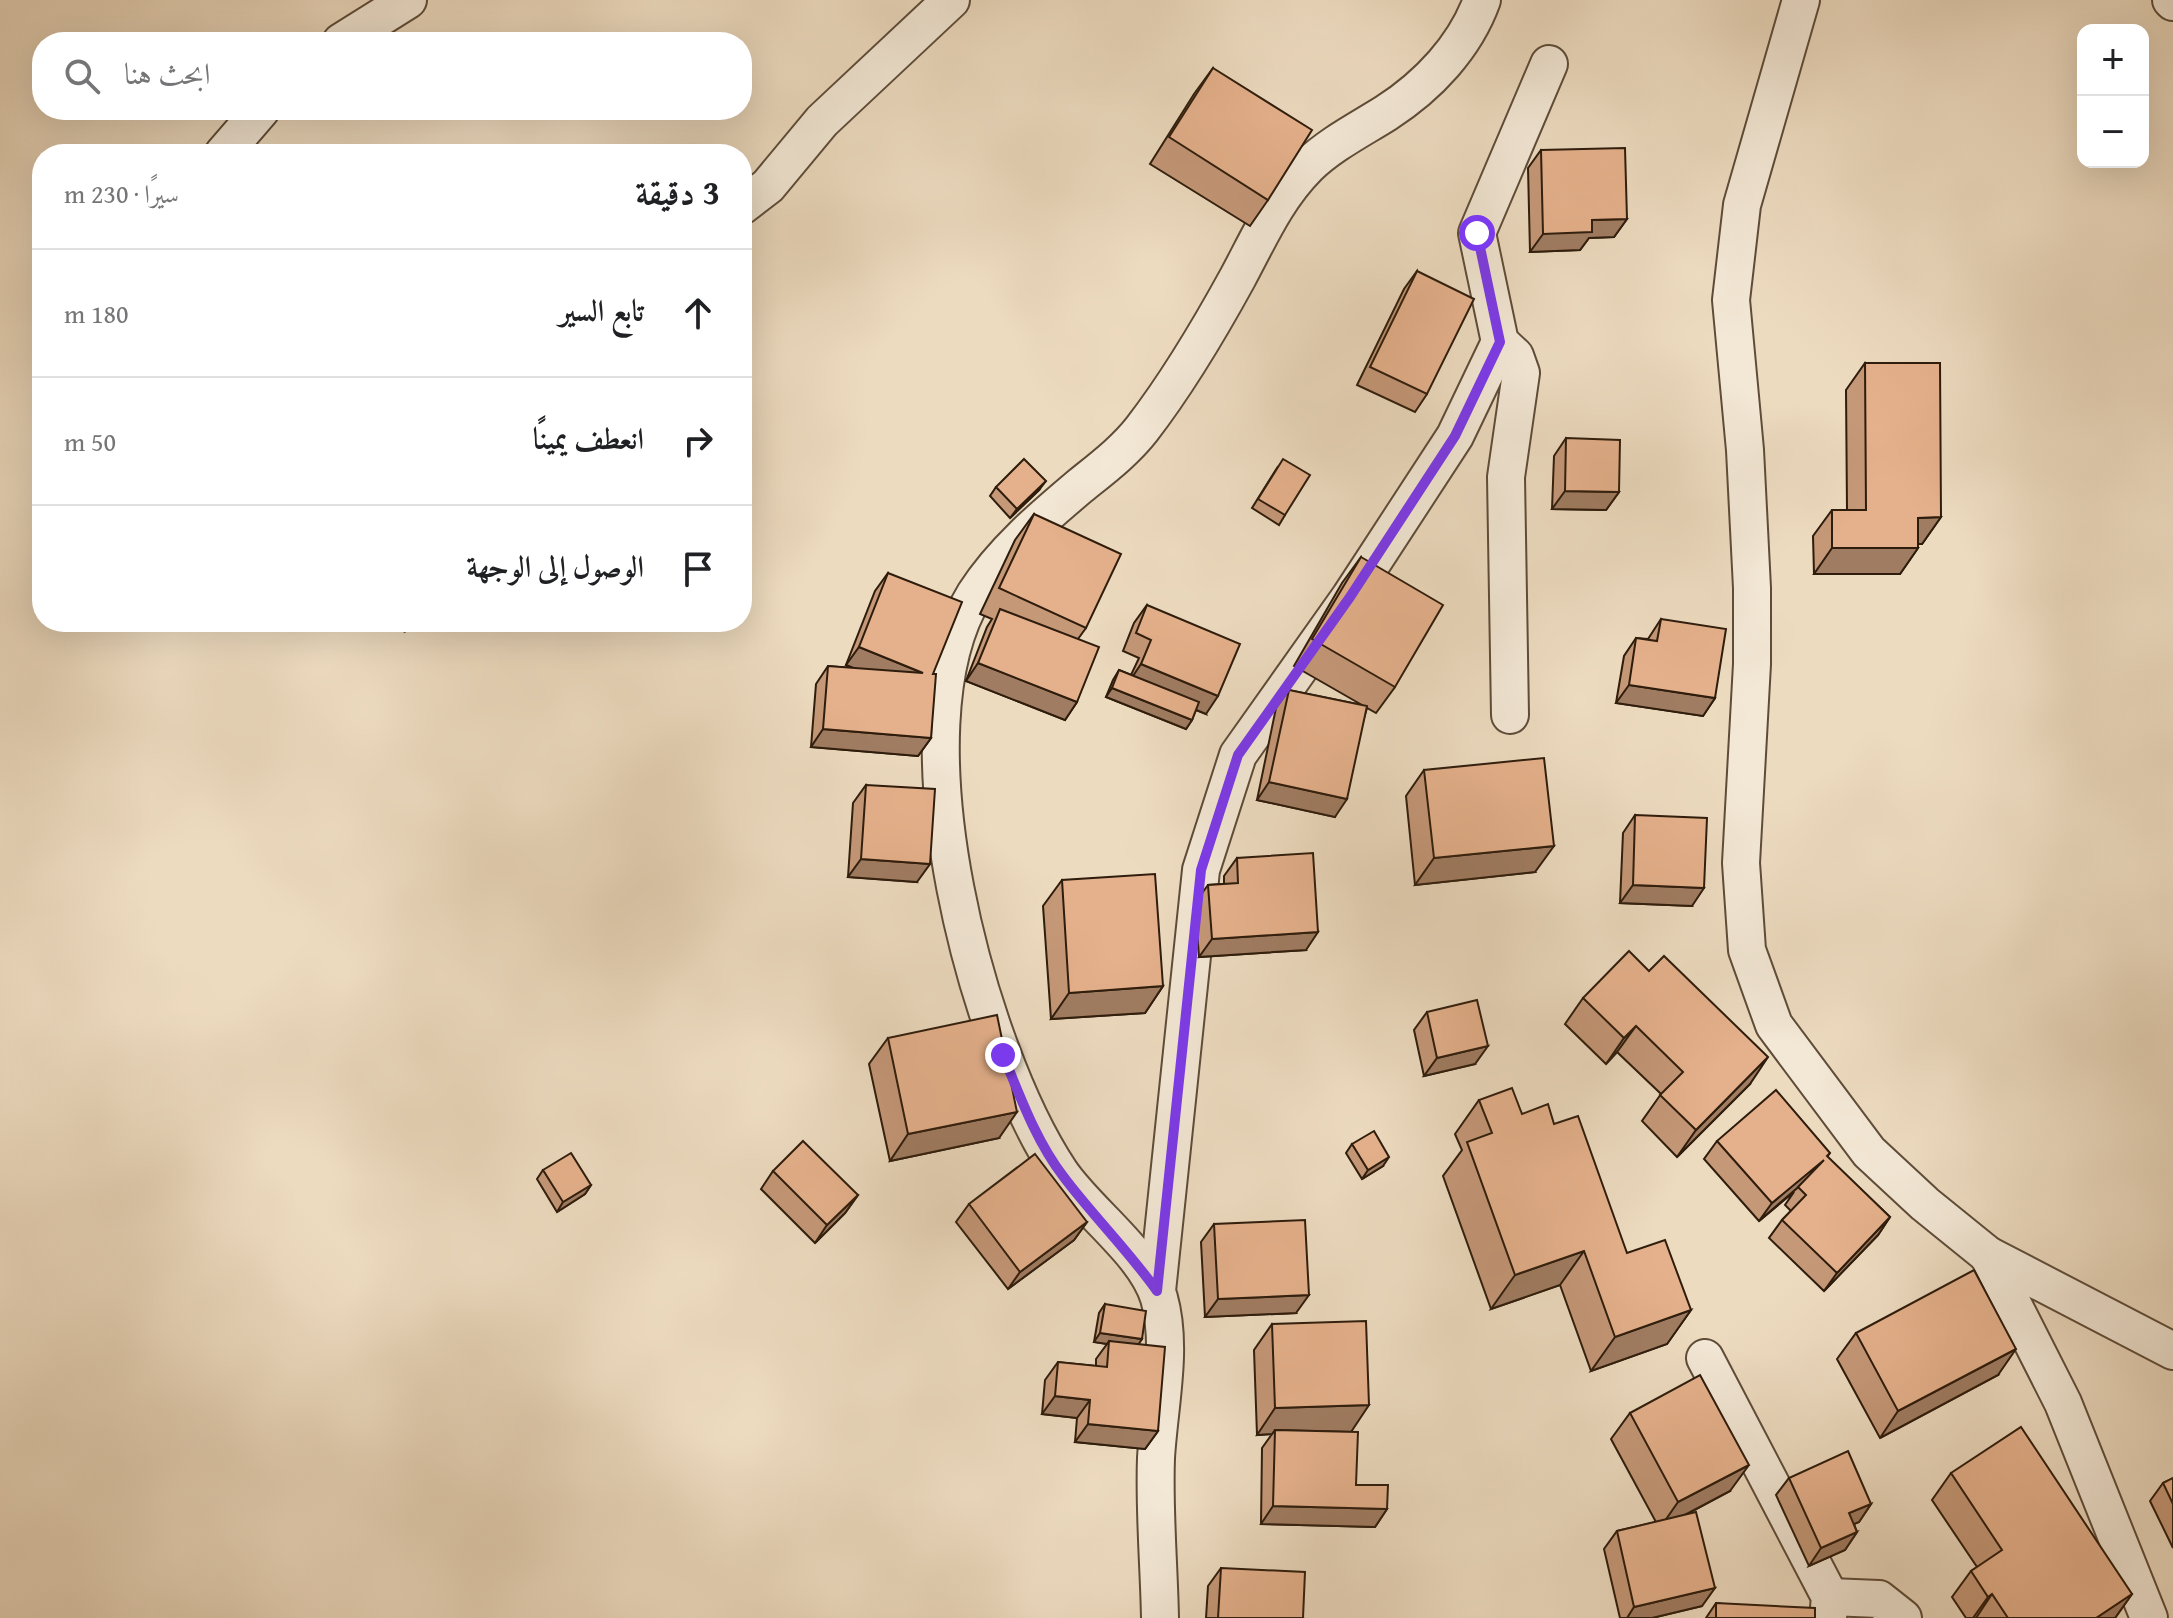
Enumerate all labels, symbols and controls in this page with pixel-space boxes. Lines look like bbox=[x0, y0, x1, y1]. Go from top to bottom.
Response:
map controls bbox=[2077, 24, 2149, 168]
button: + bbox=[2077, 24, 2149, 96]
search box bbox=[32, 32, 752, 120]
text: ابحث هنا bbox=[124, 51, 211, 95]
icon: search bbox=[60, 54, 104, 98]
button: − bbox=[2077, 96, 2149, 168]
text: 3 دقيقة bbox=[636, 167, 720, 216]
text: سيرًا · 230 m bbox=[64, 174, 179, 213]
route start bbox=[1459, 215, 1495, 251]
text: تابع السير bbox=[559, 288, 644, 332]
icon: ahead bbox=[676, 291, 720, 335]
text: 180 m bbox=[64, 294, 129, 333]
text: انعطف يمينًا bbox=[533, 416, 644, 460]
icon: right bbox=[676, 419, 720, 463]
text: 50 m bbox=[64, 422, 116, 461]
text: الوصول إلى الوجهة bbox=[466, 544, 644, 588]
icon: arrive bbox=[676, 547, 720, 591]
route end bbox=[985, 1037, 1021, 1073]

